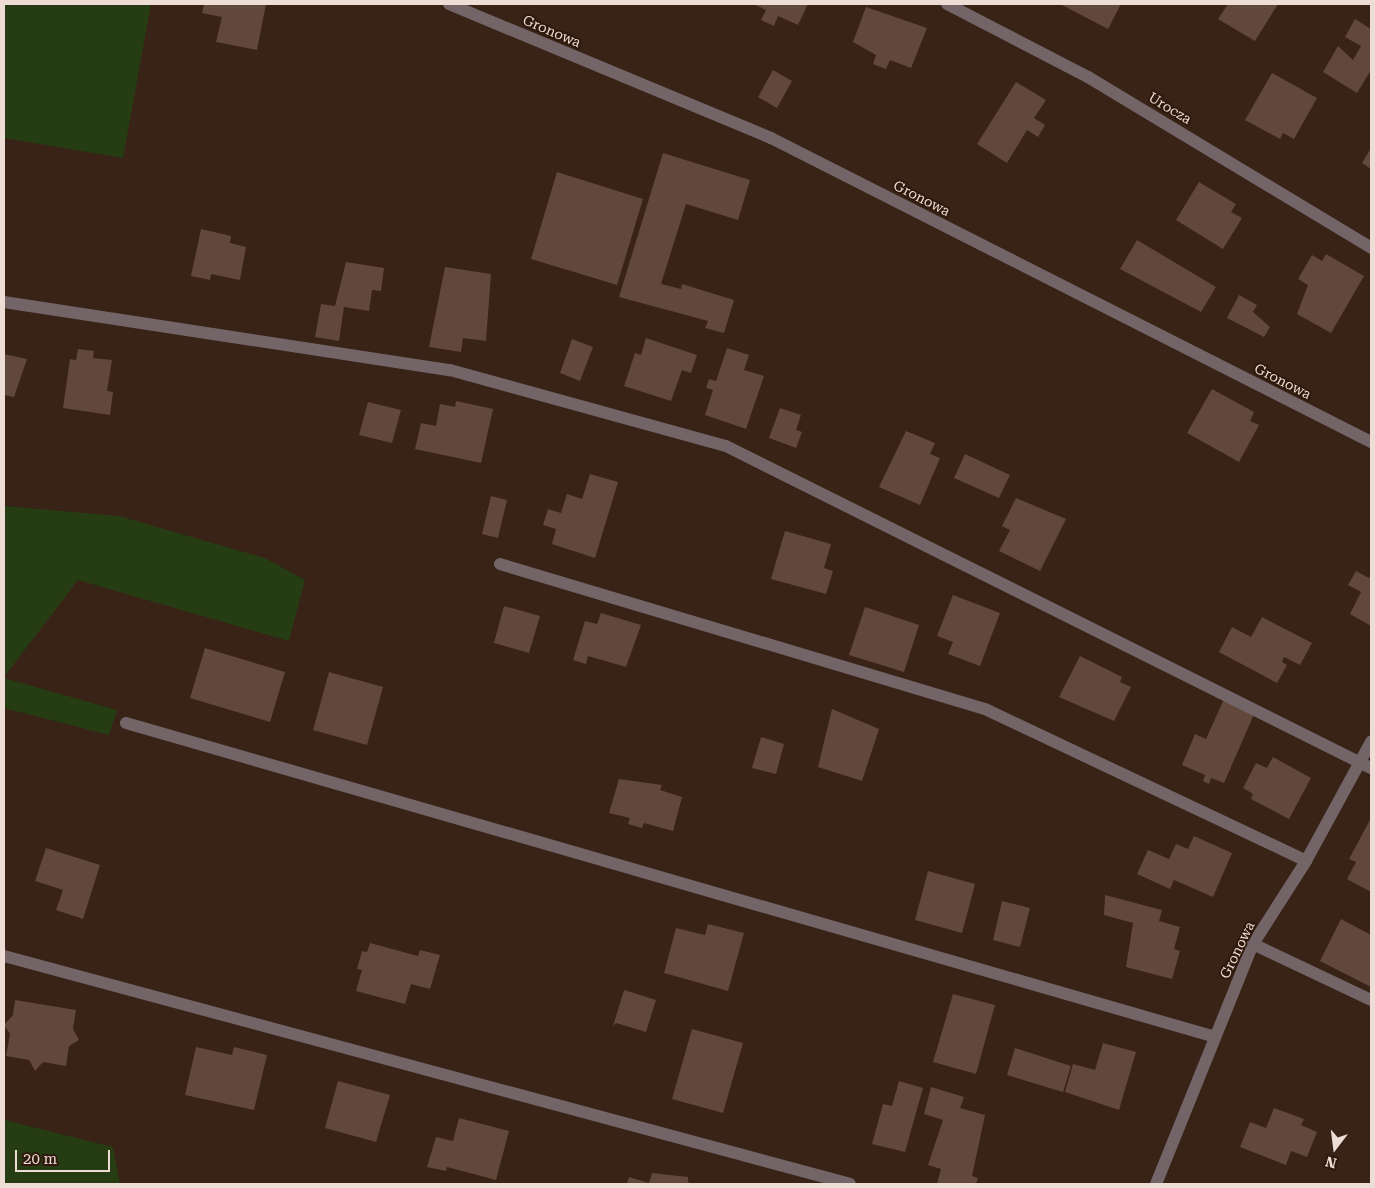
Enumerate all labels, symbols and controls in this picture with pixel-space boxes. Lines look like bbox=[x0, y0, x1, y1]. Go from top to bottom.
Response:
street label: Gronowa bbox=[520, 11, 584, 51]
street label: Urocza bbox=[1145, 89, 1195, 127]
street label: Gronowa bbox=[891, 177, 953, 219]
street label: Gronowa bbox=[1252, 360, 1314, 402]
street label: Gronowa bbox=[1216, 919, 1258, 981]
north arrow bbox=[1310, 1123, 1360, 1173]
scale bar bbox=[18, 1140, 112, 1172]
text: 20 m bbox=[23, 1150, 57, 1168]
text: N bbox=[1324, 1153, 1338, 1172]

